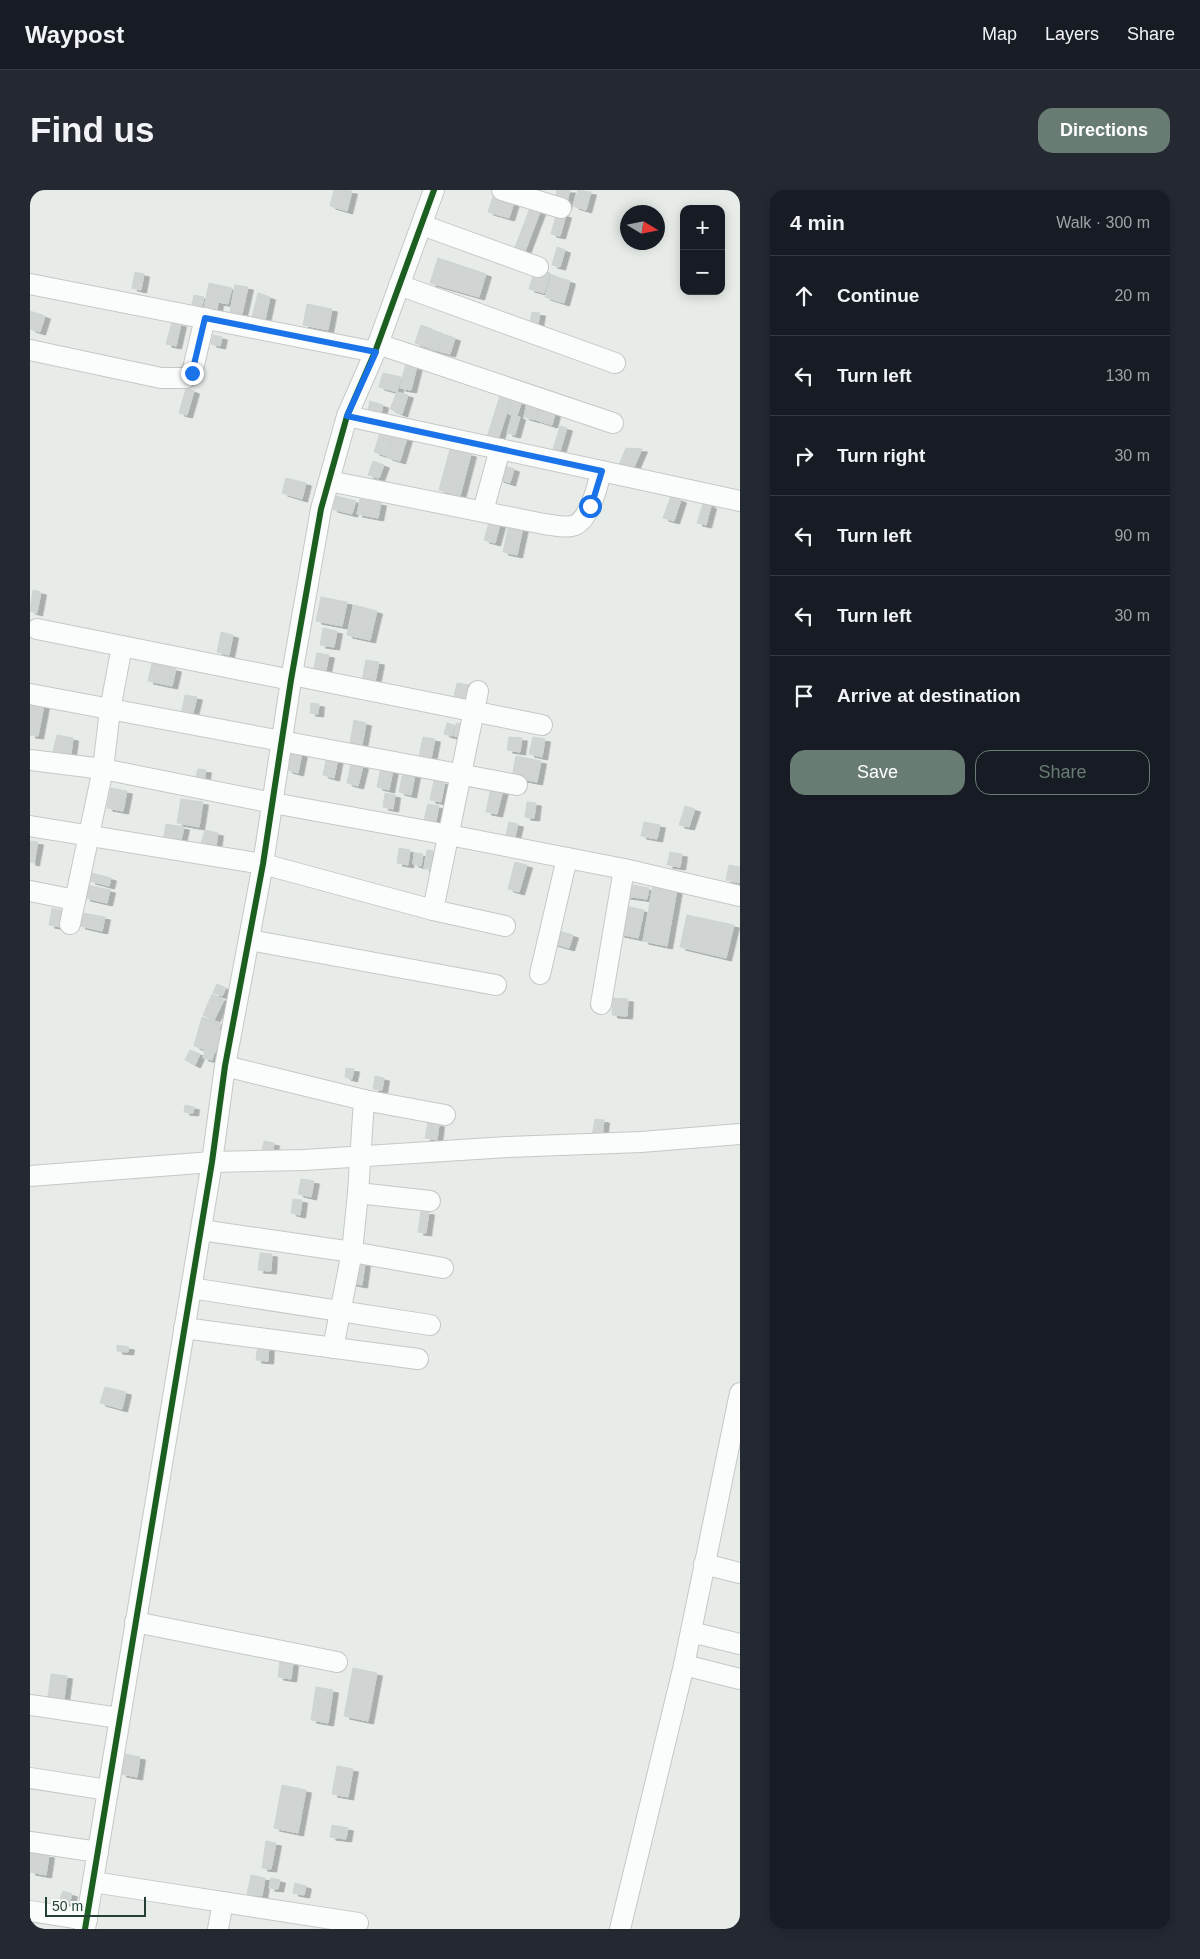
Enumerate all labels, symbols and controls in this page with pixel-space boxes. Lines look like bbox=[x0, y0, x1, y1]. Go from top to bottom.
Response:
text: Waypost bbox=[25, 21, 124, 48]
text: Map bbox=[982, 24, 1017, 44]
text: Layers bbox=[1045, 24, 1099, 44]
text: Share bbox=[1127, 24, 1175, 44]
button: Directions bbox=[1038, 108, 1170, 153]
text: Find us bbox=[30, 110, 154, 149]
north arrow bbox=[620, 205, 665, 250]
map controls bbox=[680, 205, 725, 295]
button: + bbox=[680, 205, 725, 250]
text: 4 min bbox=[790, 211, 845, 234]
text: Walk · 300 m bbox=[1056, 214, 1150, 231]
button: − bbox=[680, 250, 725, 295]
icon: ahead bbox=[790, 282, 818, 310]
text: Continue bbox=[837, 285, 919, 306]
text: 20 m bbox=[1114, 287, 1150, 304]
route end bbox=[181, 362, 204, 385]
icon: left bbox=[790, 362, 818, 390]
text: Turn left bbox=[837, 365, 912, 386]
text: 130 m bbox=[1106, 367, 1150, 384]
icon: right bbox=[790, 442, 818, 470]
text: Turn right bbox=[837, 445, 925, 466]
text: 30 m bbox=[1114, 447, 1150, 464]
route start bbox=[579, 495, 602, 518]
icon: left bbox=[790, 522, 818, 550]
text: Turn left bbox=[837, 525, 912, 546]
text: 90 m bbox=[1114, 527, 1150, 544]
icon: left bbox=[790, 602, 818, 630]
text: Turn left bbox=[837, 605, 912, 626]
text: 30 m bbox=[1114, 607, 1150, 624]
icon: arrive bbox=[790, 682, 818, 710]
text: Arrive at destination bbox=[837, 685, 1021, 706]
button: Save bbox=[790, 750, 965, 795]
button: Share bbox=[975, 750, 1150, 795]
scale bar bbox=[45, 1894, 146, 1917]
text: 50 m bbox=[52, 1898, 83, 1914]

